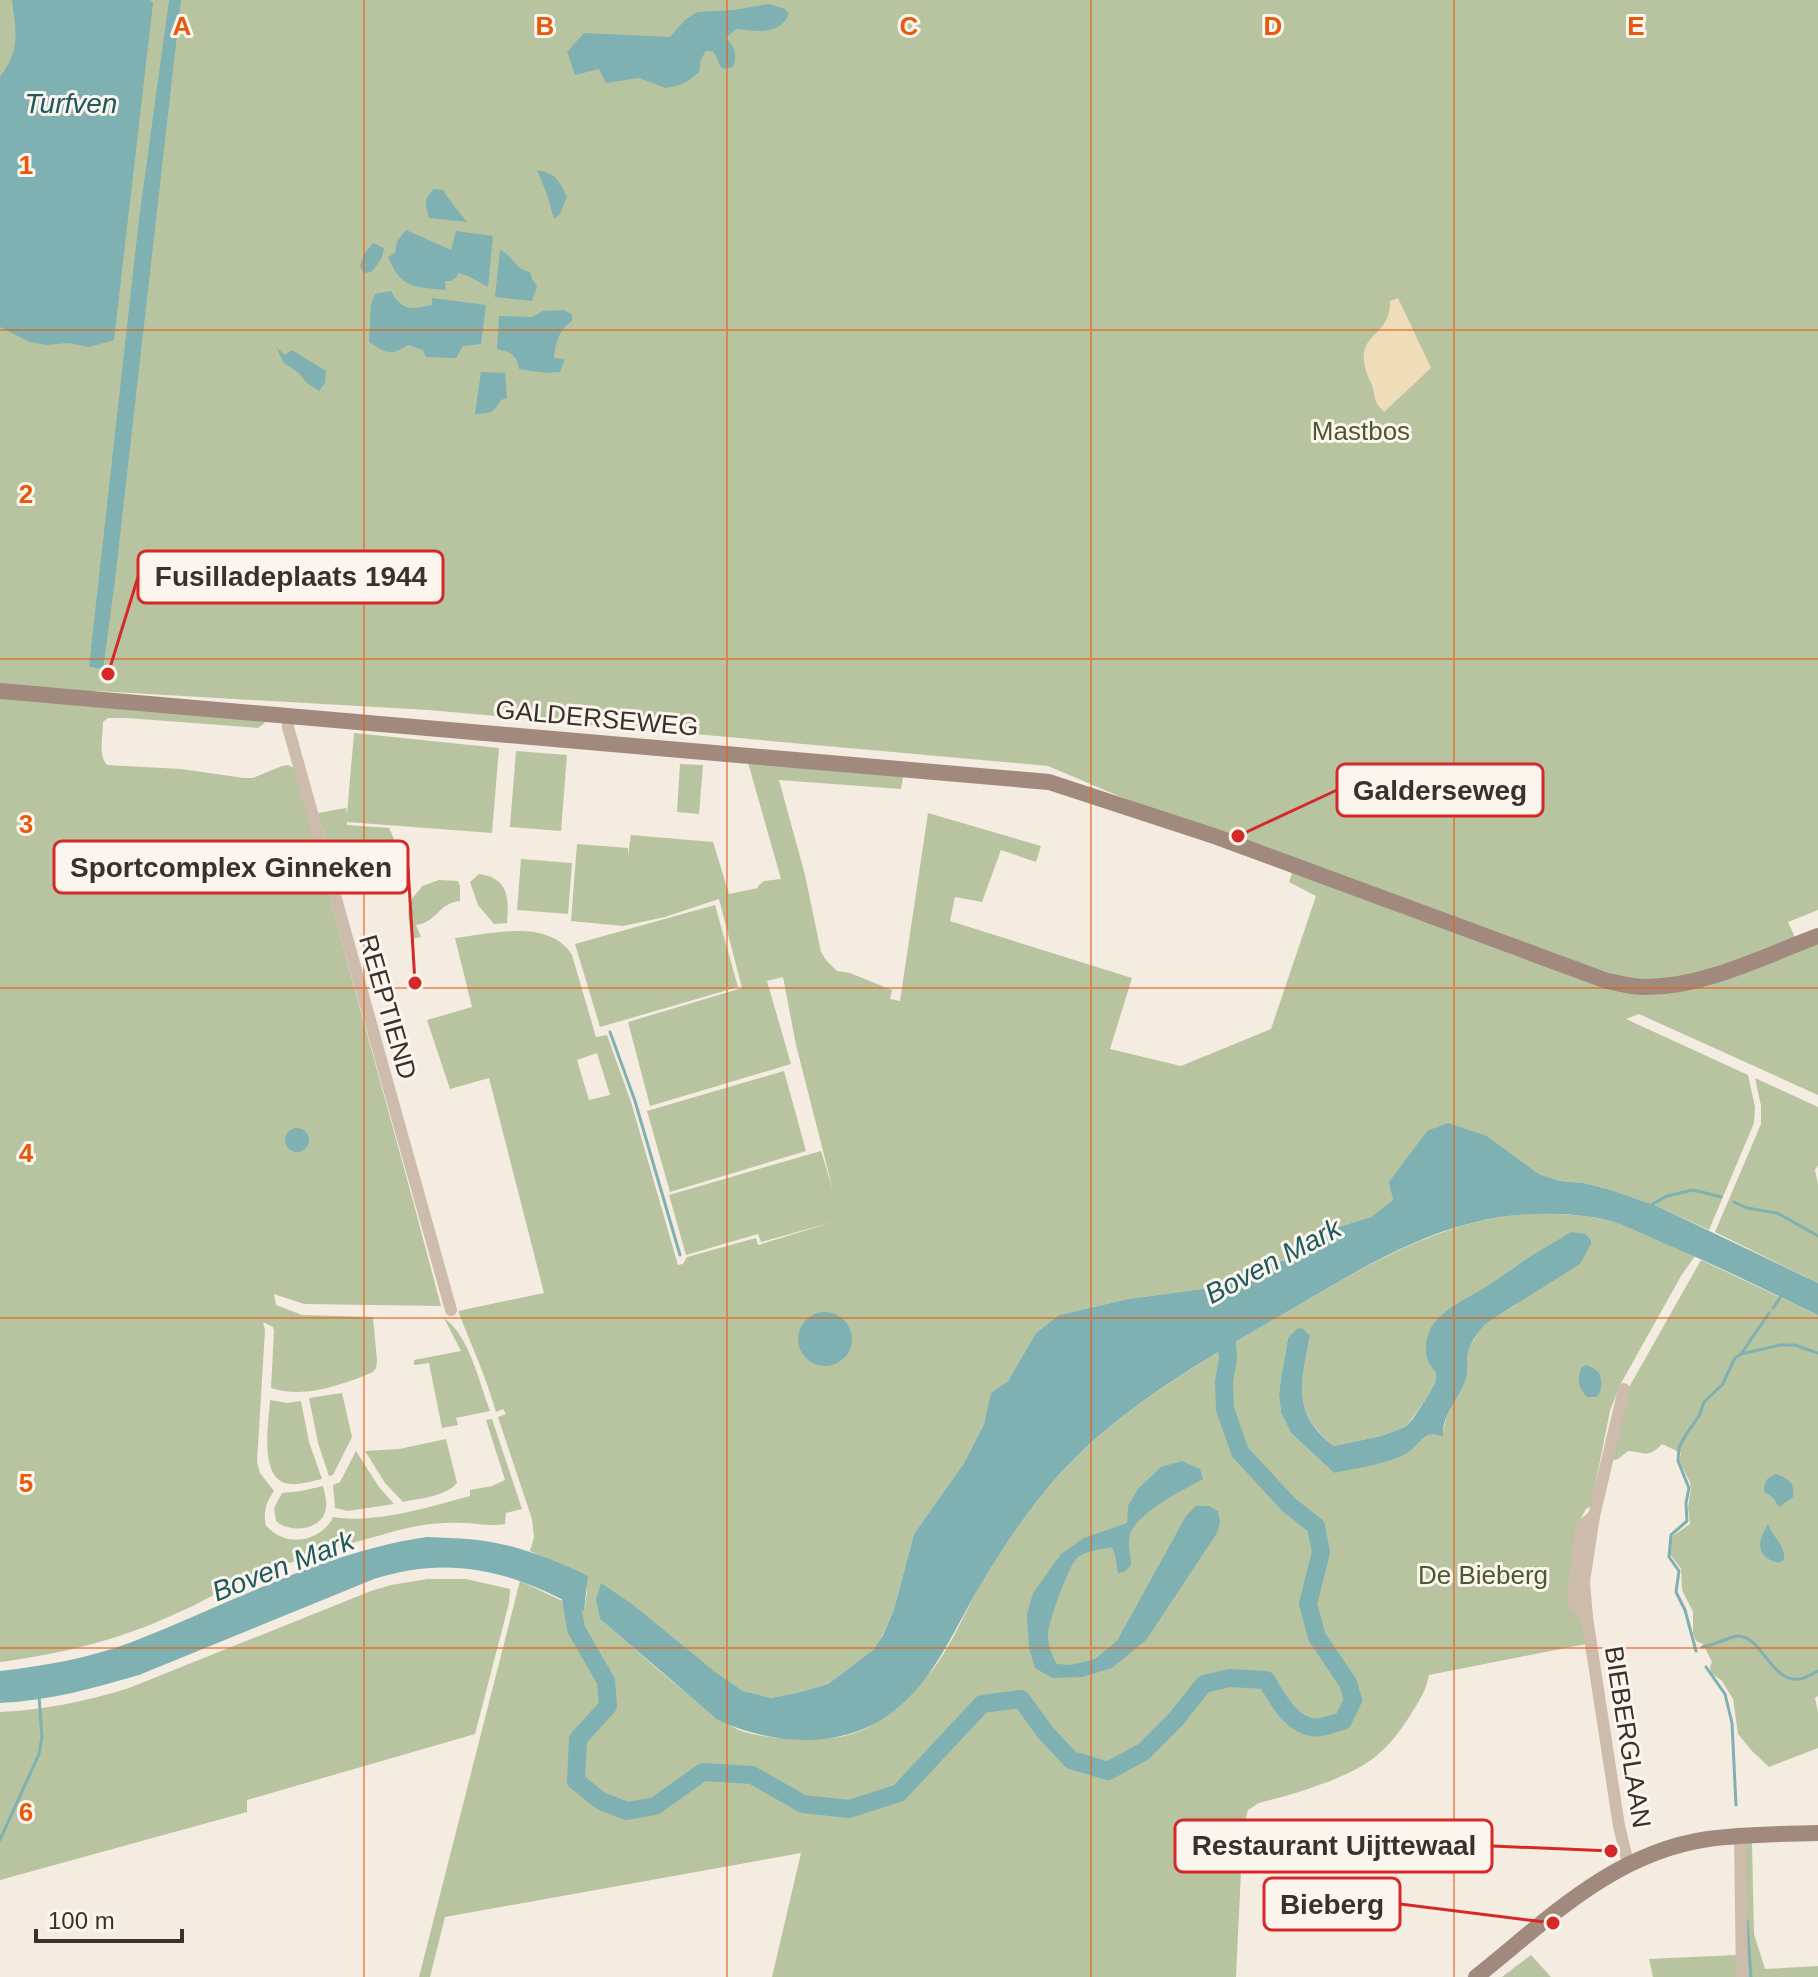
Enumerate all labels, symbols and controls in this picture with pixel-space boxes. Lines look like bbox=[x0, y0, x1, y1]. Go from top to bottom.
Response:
text: A bbox=[173, 11, 192, 41]
text: B bbox=[536, 11, 554, 41]
text: C bbox=[900, 11, 919, 41]
text: D bbox=[1264, 11, 1282, 41]
text: E bbox=[1627, 11, 1645, 41]
water label: Turfven bbox=[25, 88, 117, 119]
text: 1 bbox=[19, 150, 33, 180]
park label: Mastbos bbox=[1312, 416, 1410, 446]
text: 2 bbox=[19, 479, 33, 509]
callout: Fusilladeplaats 1944 bbox=[138, 551, 443, 603]
text: Fusilladeplaats 1944 bbox=[155, 561, 428, 592]
street label: GALDERSEWEG bbox=[494, 694, 700, 742]
callout: Galderseweg bbox=[1337, 764, 1543, 816]
text: Galderseweg bbox=[1353, 775, 1527, 806]
text: 3 bbox=[19, 809, 33, 839]
callout: Sportcomplex Ginneken bbox=[54, 841, 408, 893]
text: Sportcomplex Ginneken bbox=[70, 852, 392, 883]
street label: REEPTIEND bbox=[353, 931, 423, 1083]
text: 4 bbox=[19, 1138, 34, 1168]
water label: Boven Mark bbox=[1200, 1211, 1348, 1310]
text: 5 bbox=[19, 1468, 33, 1498]
water label: Boven Mark bbox=[208, 1524, 360, 1607]
park label: De Bieberg bbox=[1418, 1560, 1548, 1590]
street label: BIEBERGLAAN bbox=[1599, 1644, 1657, 1830]
text: 6 bbox=[19, 1797, 33, 1827]
callout: Restaurant Uijttewaal bbox=[1175, 1820, 1492, 1872]
text: Restaurant Uijttewaal bbox=[1192, 1830, 1476, 1861]
callout: Bieberg bbox=[1264, 1878, 1400, 1930]
text: Bieberg bbox=[1280, 1889, 1384, 1920]
scale bar bbox=[36, 1893, 182, 1943]
text: 100 m bbox=[48, 1907, 115, 1934]

